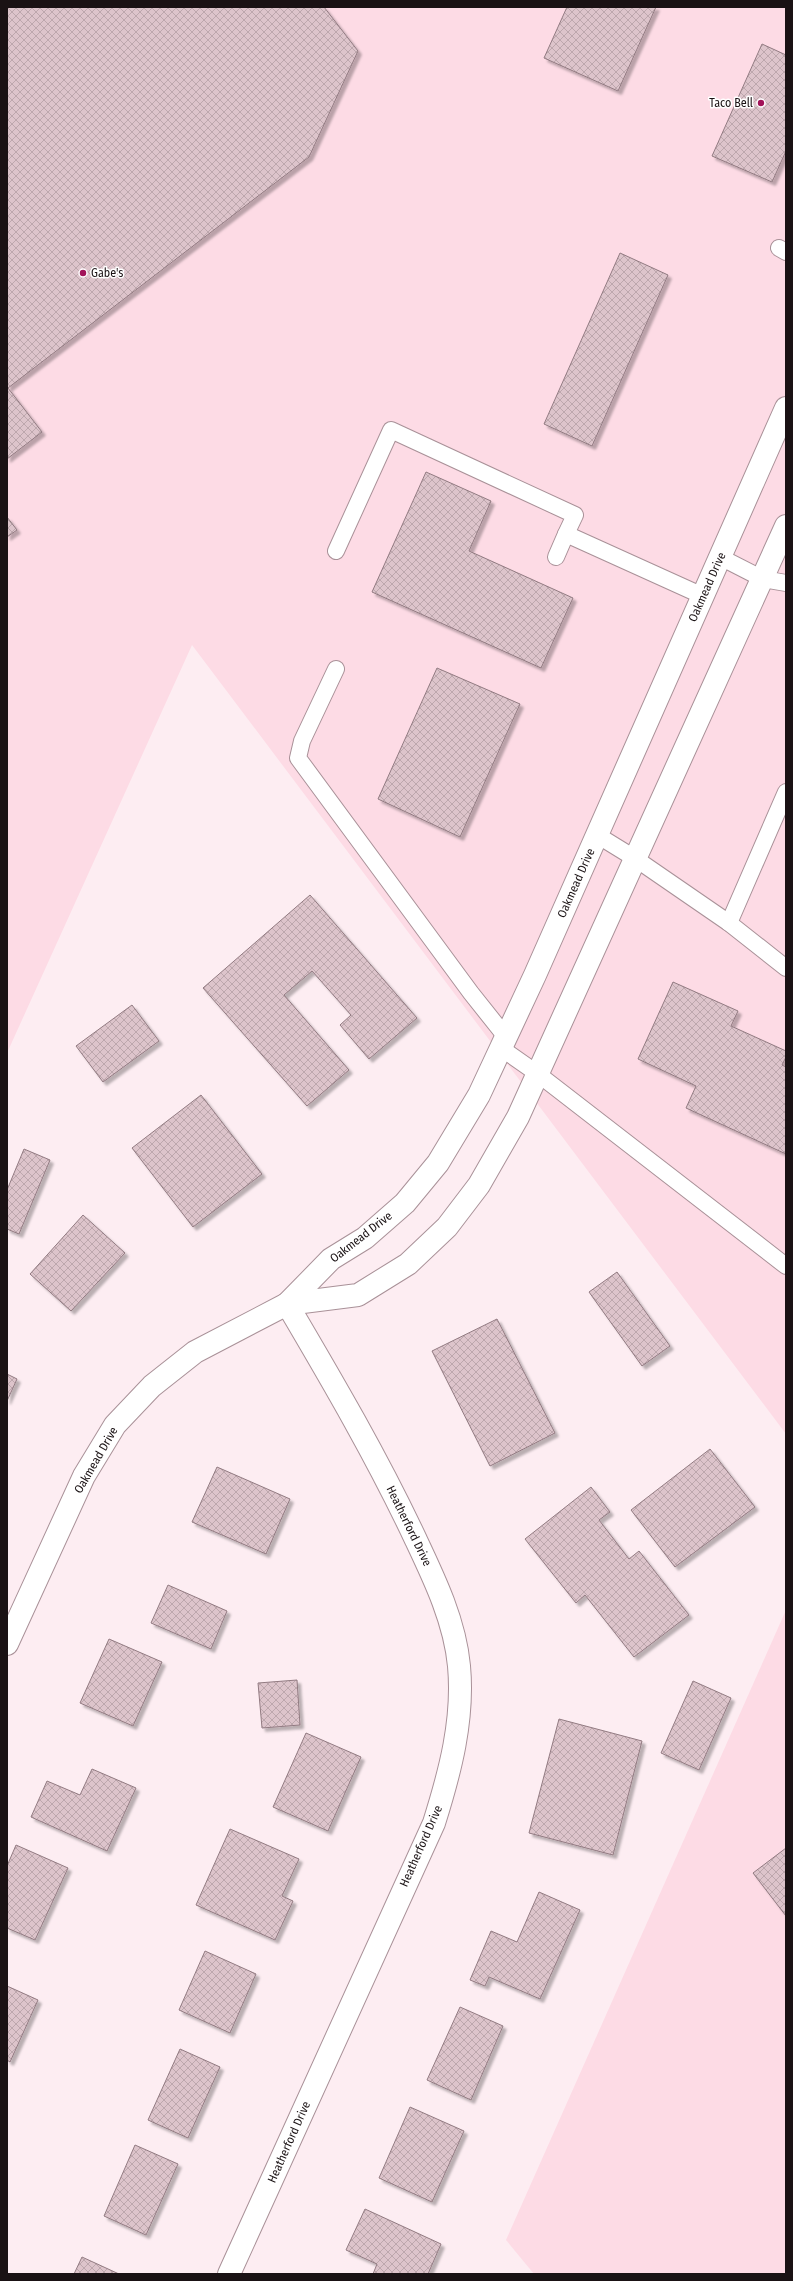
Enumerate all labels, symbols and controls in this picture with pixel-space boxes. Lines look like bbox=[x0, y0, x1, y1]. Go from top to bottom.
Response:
place label: Taco Bell bbox=[709, 96, 753, 110]
marker: Taco Bell bbox=[756, 98, 766, 108]
place label: Gabe's bbox=[91, 266, 123, 280]
marker: Gabe's bbox=[78, 268, 88, 278]
street label: Oakmead Drive bbox=[685, 550, 729, 624]
street label: Oakmead Drive bbox=[554, 846, 598, 920]
street label: Oakmead Drive bbox=[327, 1209, 395, 1265]
street label: Oakmead Drive bbox=[71, 1424, 121, 1496]
street label: Heatherford Drive bbox=[383, 1484, 435, 1569]
street label: Heatherford Drive bbox=[397, 1803, 445, 1889]
street label: Heatherford Drive bbox=[265, 2099, 313, 2185]

